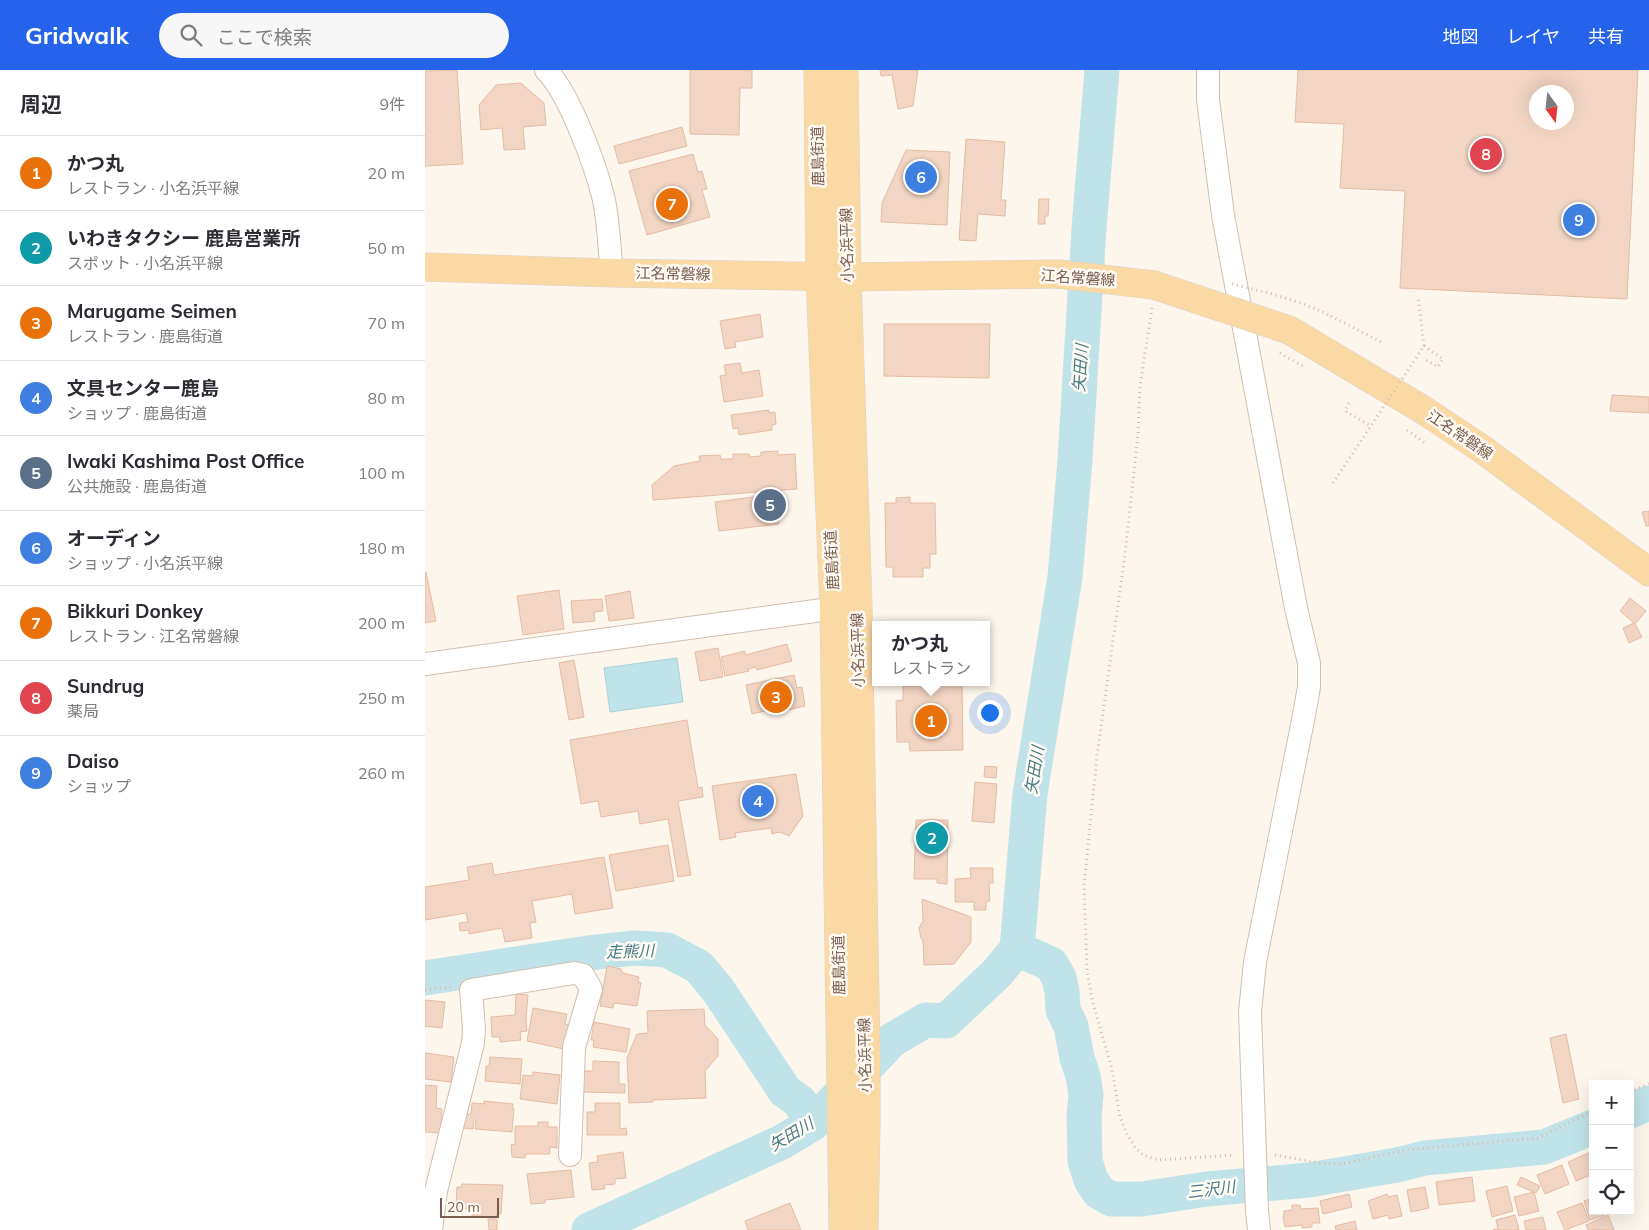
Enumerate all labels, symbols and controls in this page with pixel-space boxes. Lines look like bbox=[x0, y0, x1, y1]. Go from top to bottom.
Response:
search box bbox=[159, 13, 509, 58]
text: Gridwalk bbox=[25, 20, 129, 50]
icon: search bbox=[177, 21, 205, 49]
text: ここで検索 bbox=[217, 25, 312, 49]
text: 地図 bbox=[1443, 25, 1479, 48]
text: レイヤ bbox=[1507, 25, 1560, 48]
text: 共有 bbox=[1588, 25, 1624, 48]
north arrow bbox=[1529, 85, 1574, 130]
text: 周辺 bbox=[20, 91, 62, 117]
text: 9件 bbox=[379, 94, 405, 114]
street label: 鹿島街道 bbox=[807, 126, 828, 186]
pin: 8 bbox=[1470, 135, 1502, 173]
text: かつ丸 bbox=[67, 151, 124, 175]
pin: 6 bbox=[905, 158, 937, 196]
text: 1 bbox=[31, 163, 41, 183]
text: 20 m bbox=[368, 163, 405, 183]
text: レストラン · 小名浜平線 bbox=[67, 178, 239, 198]
pin: 7 bbox=[656, 185, 688, 223]
pin: 9 bbox=[1563, 201, 1595, 239]
street label: 小名浜平線 bbox=[836, 207, 857, 283]
text: いわきタクシー 鹿島営業所 bbox=[67, 226, 300, 250]
text: 2 bbox=[31, 238, 41, 258]
text: 50 m bbox=[368, 238, 405, 258]
text: スポット · 小名浜平線 bbox=[67, 253, 223, 273]
street label: 江名常磐線 bbox=[635, 263, 711, 284]
street label: 江名常磐線 bbox=[1040, 265, 1116, 290]
text: Marugame Seimen bbox=[67, 299, 237, 323]
text: 3 bbox=[31, 313, 41, 333]
text: 70 m bbox=[368, 313, 405, 333]
text: レストラン · 鹿島街道 bbox=[67, 326, 223, 346]
water label: 矢田川 bbox=[1068, 341, 1092, 393]
text: 文具センター鹿島 bbox=[67, 376, 219, 400]
text: 4 bbox=[31, 388, 41, 408]
text: 80 m bbox=[368, 388, 405, 408]
text: ショップ · 鹿島街道 bbox=[67, 403, 207, 423]
street label: 江名常磐線 bbox=[1424, 406, 1497, 463]
text: Iwaki Kashima Post Office bbox=[67, 449, 304, 473]
text: 5 bbox=[31, 463, 41, 483]
text: 100 m bbox=[358, 463, 405, 483]
text: 公共施設 · 鹿島街道 bbox=[67, 476, 207, 496]
pin: 5 bbox=[754, 486, 786, 524]
text: オーディン bbox=[67, 526, 161, 550]
street label: 鹿島街道 bbox=[820, 530, 843, 590]
text: 6 bbox=[31, 538, 41, 558]
text: 180 m bbox=[358, 538, 405, 558]
text: ショップ · 小名浜平線 bbox=[67, 553, 223, 573]
text: Bikkuri Donkey bbox=[67, 599, 203, 623]
street label: 小名浜平線 bbox=[847, 612, 868, 688]
text: 7 bbox=[31, 613, 41, 633]
text: 200 m bbox=[358, 613, 405, 633]
popup bbox=[872, 621, 990, 686]
text: レストラン · 江名常磐線 bbox=[67, 626, 239, 646]
text: かつ丸 bbox=[891, 631, 948, 655]
text: レストラン bbox=[891, 658, 971, 678]
text: Sundrug bbox=[67, 674, 144, 698]
pin: 3 bbox=[760, 678, 792, 716]
text: 8 bbox=[31, 688, 41, 708]
text: 250 m bbox=[358, 688, 405, 708]
your location bbox=[977, 700, 1003, 726]
text: 薬局 bbox=[67, 701, 99, 721]
pin: 1 bbox=[915, 702, 947, 740]
water label: 矢田川 bbox=[1020, 743, 1048, 795]
text: Daiso bbox=[67, 749, 119, 773]
text: 9 bbox=[31, 763, 41, 783]
text: 260 m bbox=[358, 763, 405, 783]
text: ショップ bbox=[67, 776, 131, 796]
pin: 4 bbox=[742, 782, 774, 820]
pin: 2 bbox=[916, 819, 948, 857]
street label: 鹿島街道 bbox=[828, 935, 849, 995]
water label: 走熊川 bbox=[606, 940, 656, 962]
street label: 小名浜平線 bbox=[854, 1017, 875, 1093]
map controls bbox=[1589, 1080, 1634, 1215]
button: + bbox=[1589, 1080, 1634, 1125]
water label: 矢田川 bbox=[765, 1112, 818, 1155]
button: − bbox=[1589, 1125, 1634, 1170]
button: locate bbox=[1589, 1170, 1634, 1215]
water label: 三沢川 bbox=[1186, 1176, 1238, 1202]
scale bar bbox=[440, 1195, 499, 1218]
text: 20 m bbox=[447, 1198, 480, 1216]

